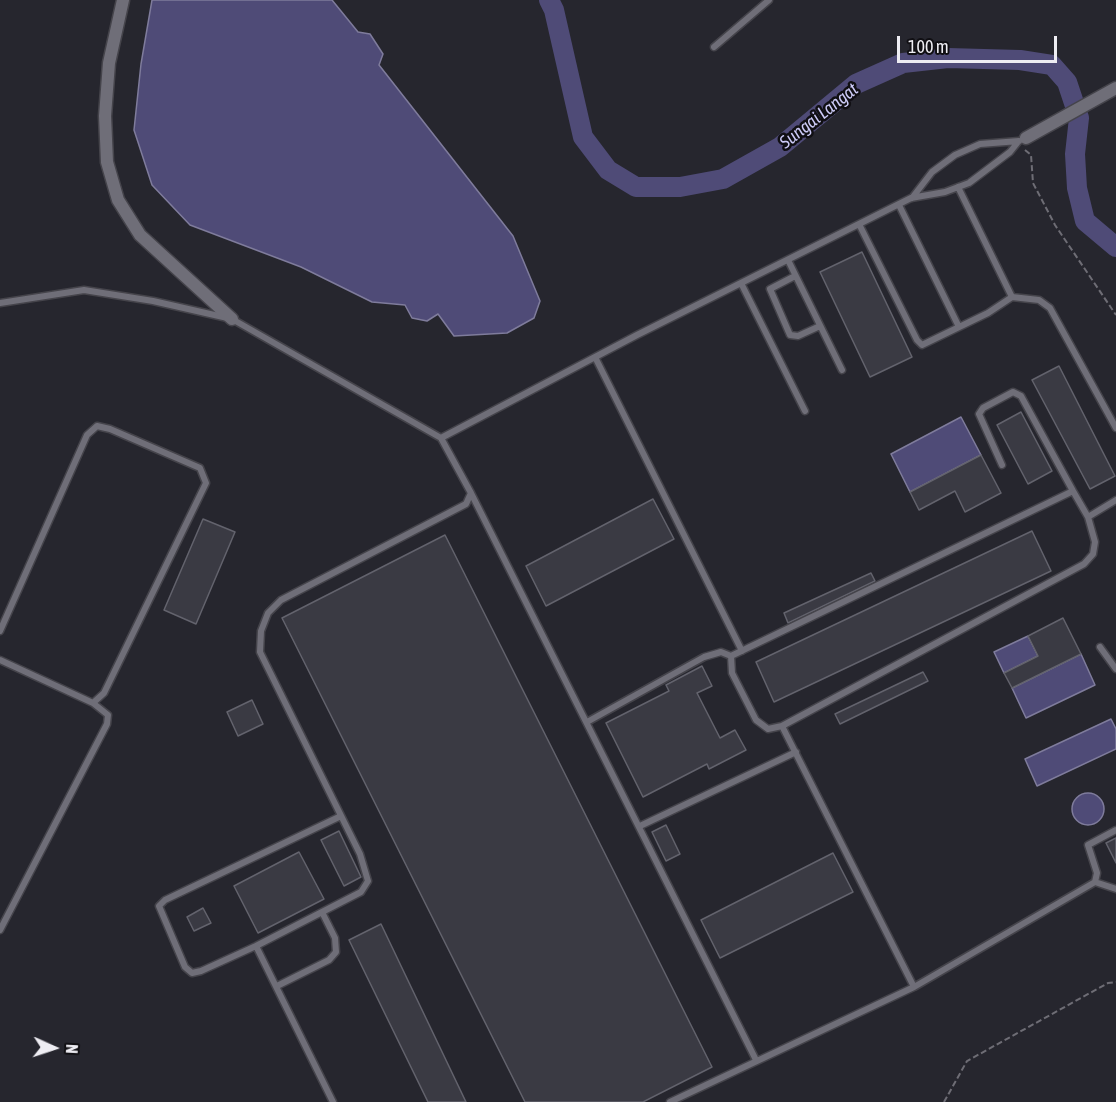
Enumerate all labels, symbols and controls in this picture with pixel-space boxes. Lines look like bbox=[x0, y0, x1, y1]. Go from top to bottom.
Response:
scale bar bbox=[900, 24, 1060, 62]
text: 100 m bbox=[908, 36, 949, 57]
water label: Sungai Langat bbox=[775, 79, 863, 153]
north arrow bbox=[24, 1018, 84, 1078]
text: N bbox=[63, 1044, 81, 1054]

